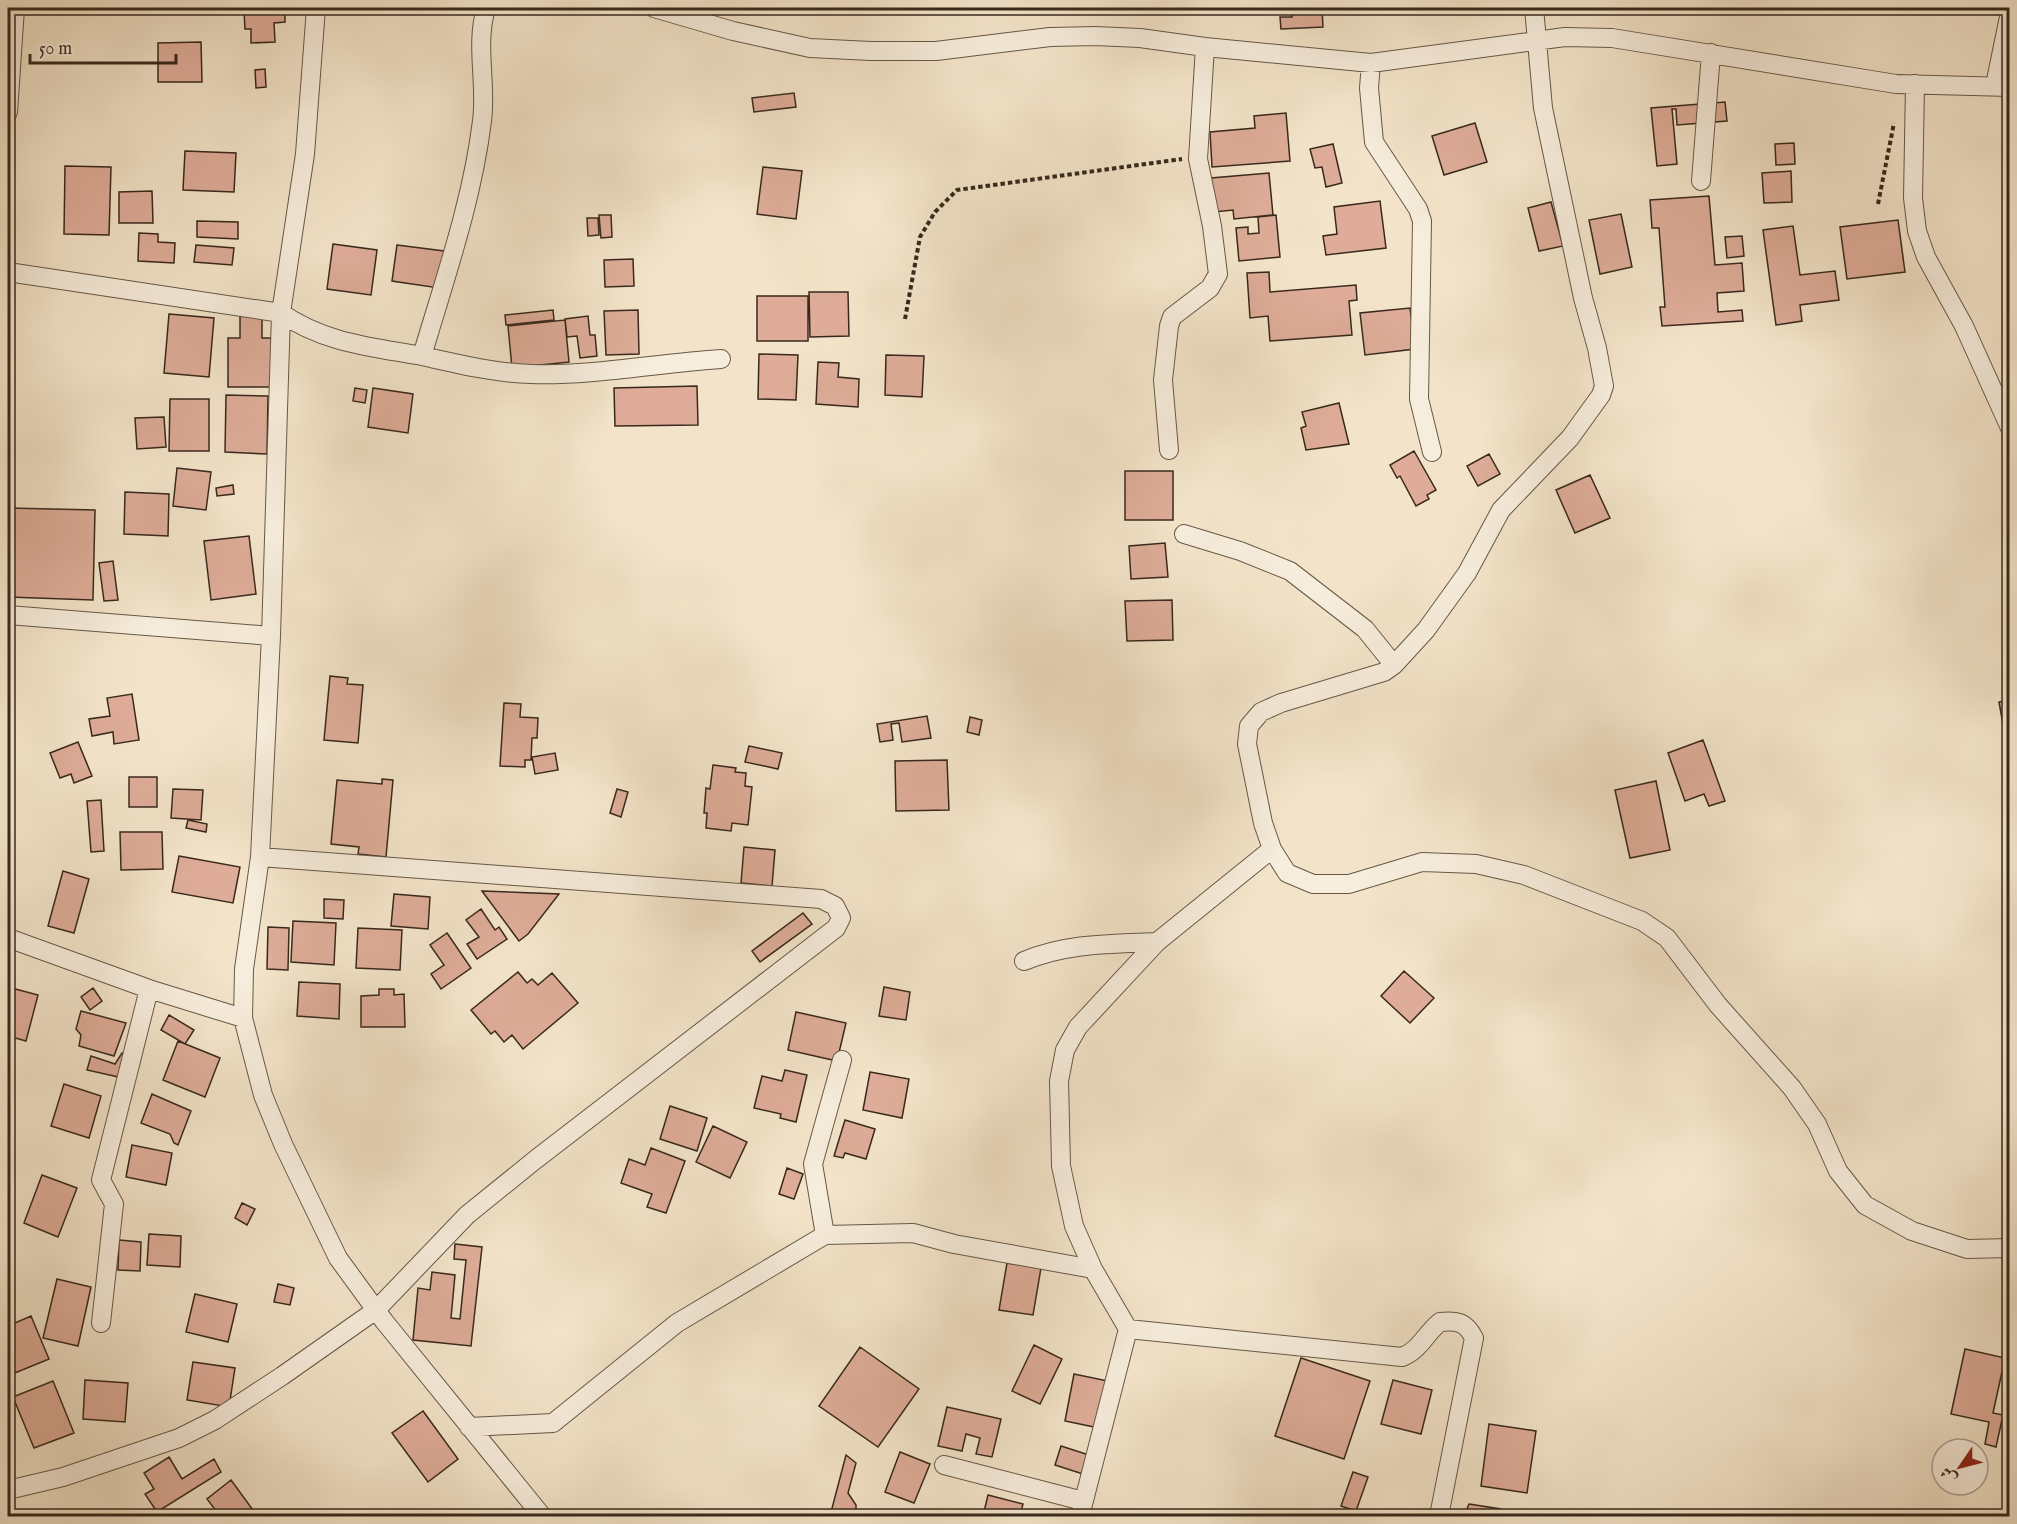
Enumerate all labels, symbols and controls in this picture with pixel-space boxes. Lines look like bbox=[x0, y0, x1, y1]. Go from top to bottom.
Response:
scale bar bbox=[30, 27, 176, 65]
text: 50 m bbox=[39, 38, 72, 61]
north arrow bbox=[1930, 1437, 1990, 1497]
text: ش bbox=[1937, 1462, 1962, 1487]

